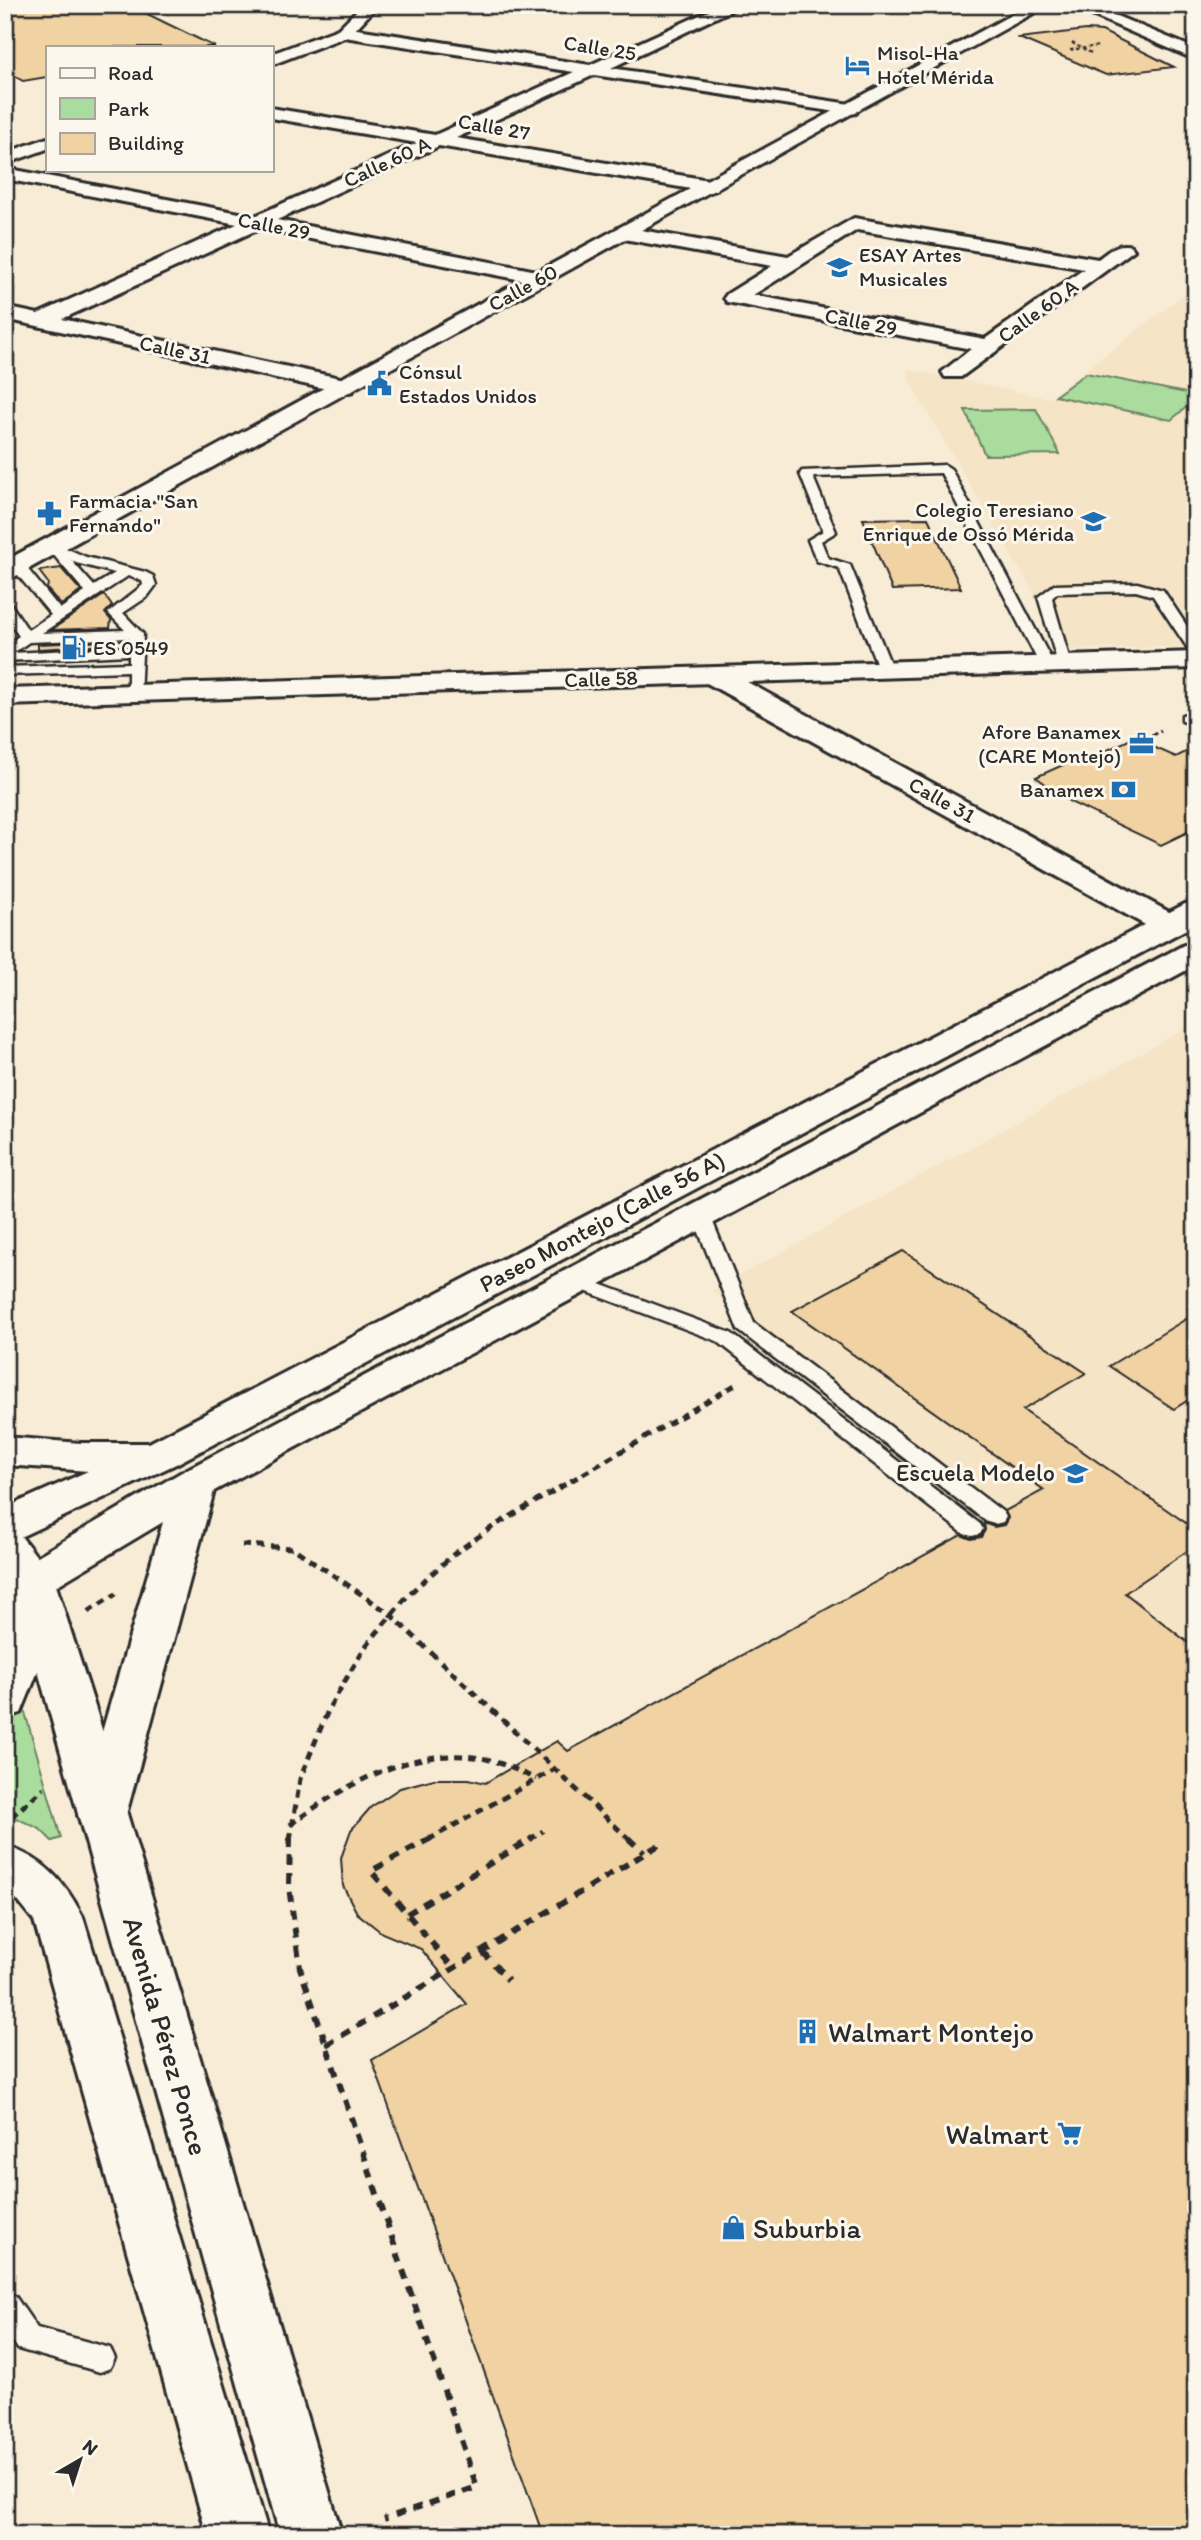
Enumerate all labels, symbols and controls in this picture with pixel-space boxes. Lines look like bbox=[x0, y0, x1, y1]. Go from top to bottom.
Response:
street label: Calle 25 bbox=[562, 29, 638, 66]
place label: Misol-Ha Hotel Mérida bbox=[877, 40, 994, 89]
legend bbox=[46, 46, 273, 172]
hotel icon: Misol-Ha Hotel Mérida bbox=[843, 51, 871, 79]
text: Road bbox=[108, 60, 154, 85]
text: Park bbox=[108, 96, 150, 121]
street label: Calle 27 bbox=[456, 108, 532, 145]
text: Building bbox=[108, 130, 184, 155]
street label: Calle 60 A bbox=[339, 130, 435, 193]
street label: Calle 29 bbox=[236, 206, 312, 245]
place label: ESAY Artes Musicales bbox=[859, 242, 962, 291]
school or university icon: ESAY Artes Musicales bbox=[825, 253, 853, 281]
street label: Calle 60 bbox=[484, 258, 562, 317]
street label: Calle 60 A bbox=[993, 273, 1083, 348]
street label: Calle 29 bbox=[823, 302, 899, 341]
street label: Calle 31 bbox=[137, 330, 213, 369]
place label: Cónsul Estados Unidos bbox=[399, 359, 537, 408]
public building icon: Cónsul Estados Unidos bbox=[365, 370, 393, 398]
place label: Farmacia "San Fernando" bbox=[69, 488, 198, 537]
place label: Colegio Teresiano Enrique de Ossó Mérida bbox=[863, 497, 1074, 546]
pharmacy icon: Farmacia "San Fernando" bbox=[35, 499, 63, 527]
school or university icon: Colegio Teresiano Enrique de Ossó Mérida bbox=[1080, 508, 1108, 536]
fuel station icon: ES 0549 bbox=[59, 634, 87, 662]
place label: ES 0549 bbox=[93, 635, 169, 660]
street label: Calle 58 bbox=[564, 665, 638, 692]
place label: Afore Banamex (CARE Montejo) bbox=[978, 719, 1121, 768]
office icon: Afore Banamex (CARE Montejo) bbox=[1127, 730, 1155, 758]
street label: Calle 31 bbox=[905, 771, 980, 828]
bank icon: Banamex bbox=[1110, 776, 1138, 804]
place label: Banamex bbox=[1020, 777, 1105, 802]
street label: Paseo Montejo (Calle 56 A) bbox=[474, 1145, 729, 1299]
place label: Escuela Modelo bbox=[896, 1458, 1055, 1487]
school or university icon: Escuela Modelo bbox=[1061, 1459, 1089, 1487]
street label: Avenida Pérez Ponce bbox=[116, 1913, 216, 2159]
place label: Walmart Montejo bbox=[828, 2015, 1034, 2049]
building icon: Walmart Montejo bbox=[794, 2018, 822, 2046]
place label: Walmart bbox=[946, 2117, 1049, 2151]
supermarket icon: Walmart bbox=[1055, 2120, 1083, 2148]
place label: Suburbia bbox=[753, 2211, 861, 2245]
shop icon: Suburbia bbox=[719, 2214, 747, 2242]
north arrow bbox=[46, 2424, 116, 2494]
text: N bbox=[78, 2434, 103, 2460]

